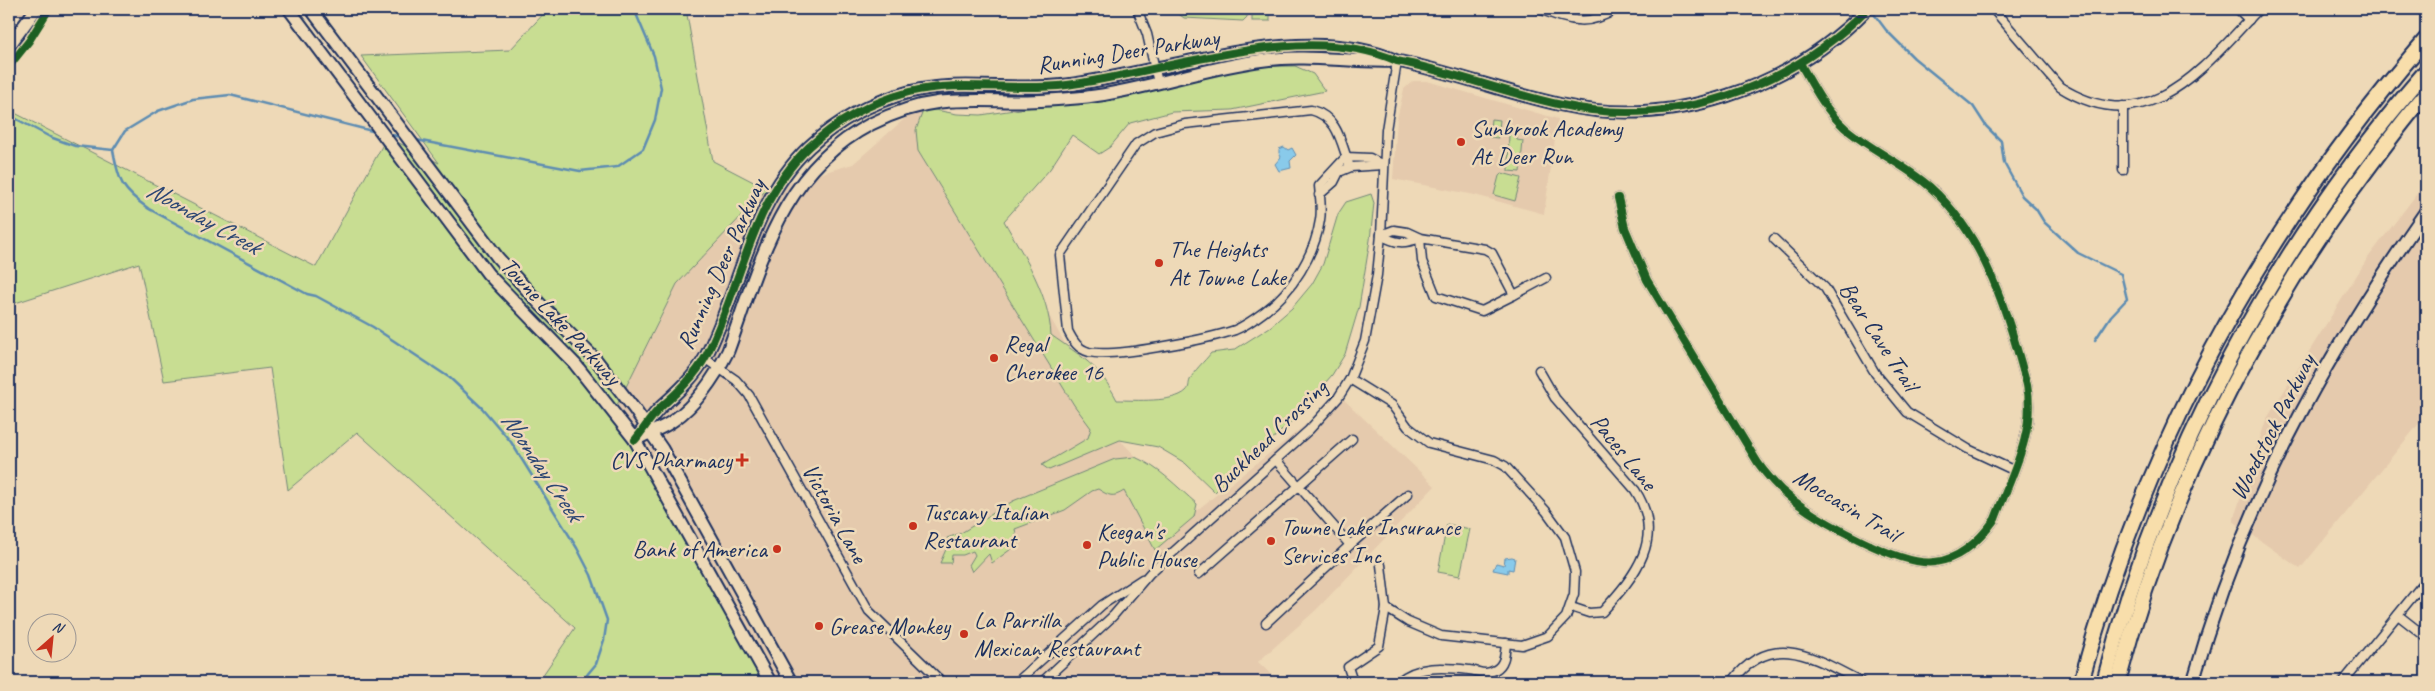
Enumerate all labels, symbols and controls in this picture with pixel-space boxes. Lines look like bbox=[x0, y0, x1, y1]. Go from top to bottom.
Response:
street label: Running Deer Parkway bbox=[1035, 22, 1223, 80]
place label: Sunbrook Academy At Deer Run bbox=[1471, 113, 1624, 171]
marker: Sunbrook Academy At Deer Run bbox=[1455, 136, 1467, 148]
street label: Running Deer Parkway bbox=[670, 172, 773, 354]
water label: Noonday Creek bbox=[141, 174, 269, 264]
place label: The Heights At Towne Lake bbox=[1169, 234, 1288, 292]
street label: Towne Lake Parkway bbox=[494, 251, 629, 393]
marker: The Heights At Towne Lake bbox=[1153, 257, 1165, 269]
street label: Bear Cave Trail bbox=[1833, 276, 1927, 399]
place label: Regal Cherokee 16 bbox=[1004, 329, 1104, 387]
street label: Woodstock Parkway bbox=[2222, 347, 2322, 505]
marker: Regal Cherokee 16 bbox=[988, 352, 1000, 364]
street label: Buckhead Crossing bbox=[1204, 372, 1335, 499]
water label: Noonday Creek bbox=[494, 406, 592, 530]
street label: Paces Lane bbox=[1584, 408, 1665, 498]
place label: CVS Pharmacy bbox=[610, 445, 734, 475]
marker: CVS Pharmacy bbox=[736, 454, 748, 466]
street label: Victoria Lane bbox=[795, 458, 876, 570]
street label: Moccasin Trail bbox=[1788, 461, 1909, 551]
place label: Tuscany Italian Restaurant bbox=[923, 497, 1049, 555]
place label: Towne Lake Insurance Services Inc bbox=[1281, 512, 1462, 570]
place label: Keegan's Public House bbox=[1097, 516, 1199, 574]
marker: Tuscany Italian Restaurant bbox=[907, 520, 919, 532]
place label: Bank of America bbox=[632, 534, 768, 564]
marker: Towne Lake Insurance Services Inc bbox=[1265, 535, 1277, 547]
marker: Keegan's Public House bbox=[1081, 539, 1093, 551]
marker: Bank of America bbox=[771, 543, 783, 555]
place label: La Parrilla Mexican Restaurant bbox=[974, 605, 1142, 663]
place label: Grease Monkey bbox=[829, 611, 952, 641]
north arrow bbox=[28, 614, 78, 664]
text: N bbox=[50, 617, 67, 637]
marker: Grease Monkey bbox=[813, 620, 825, 632]
marker: La Parrilla Mexican Restaurant bbox=[958, 628, 970, 640]

